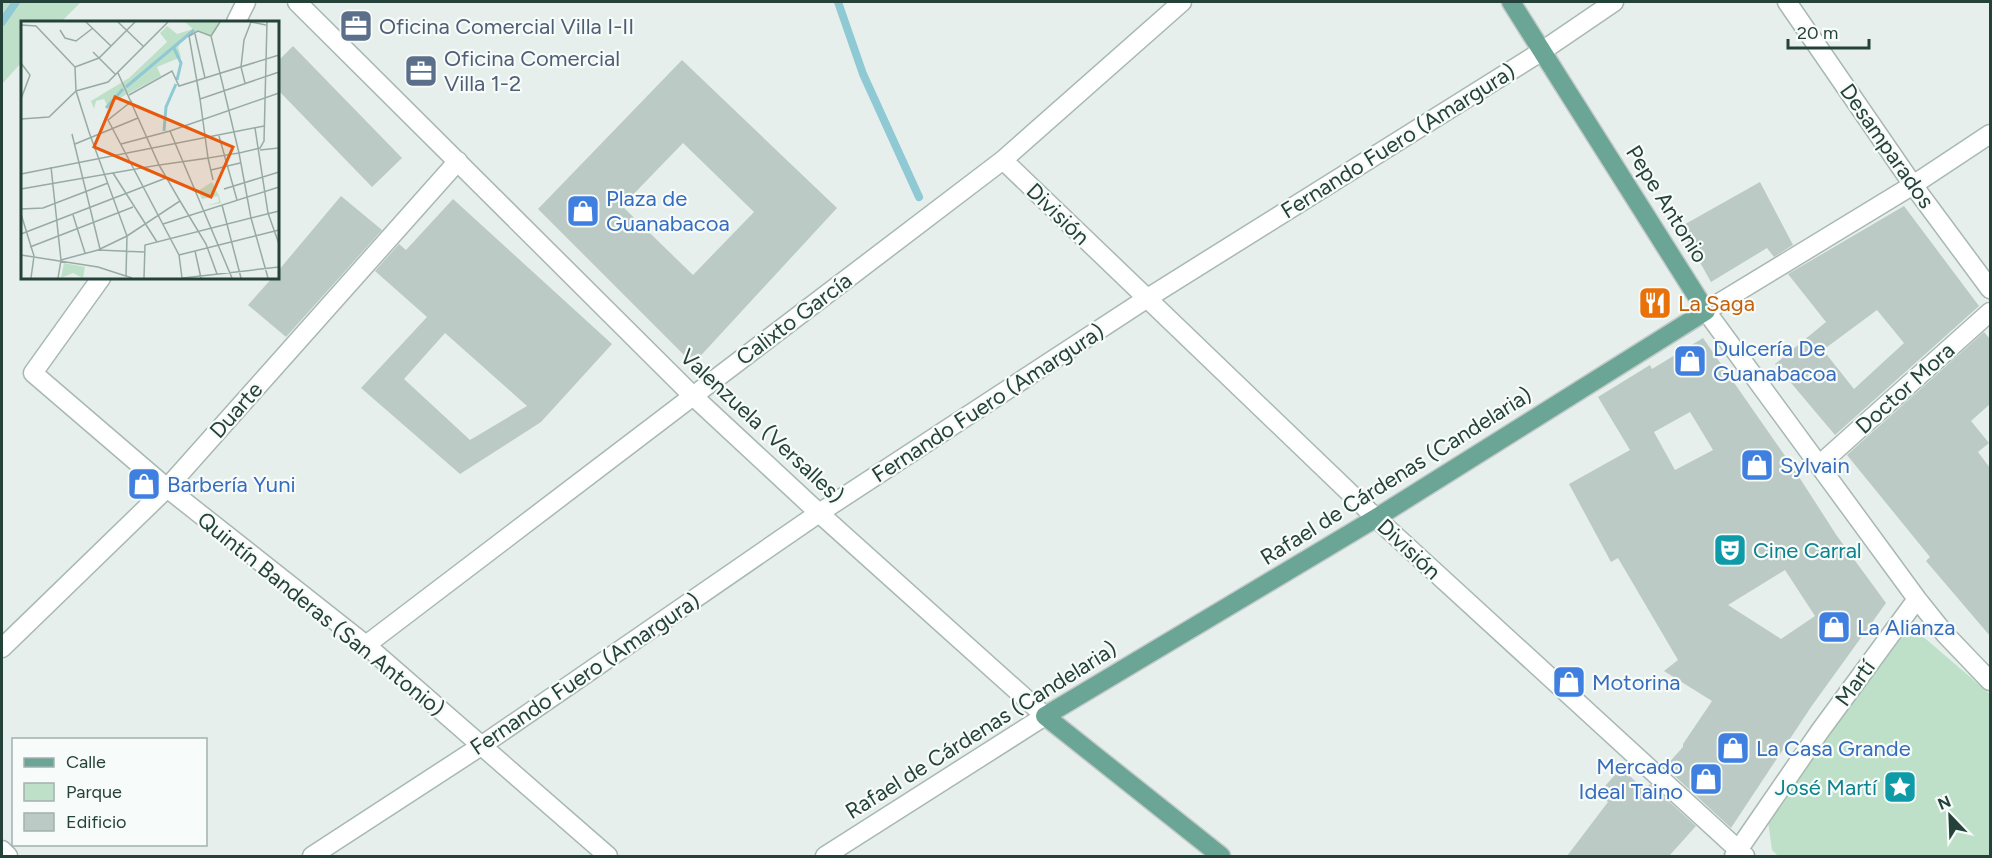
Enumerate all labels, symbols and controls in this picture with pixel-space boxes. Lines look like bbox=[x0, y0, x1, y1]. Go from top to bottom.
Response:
office icon: Oficina Comercial Villa I-II bbox=[338, 8, 374, 44]
scale bar bbox=[1788, 12, 1869, 50]
place label: Oficina Comercial Villa I-II bbox=[379, 13, 634, 40]
inset map bbox=[21, 21, 279, 279]
text: 20 m bbox=[1797, 22, 1838, 44]
place label: Oficina Comercial Villa 1-2 bbox=[444, 45, 620, 97]
office icon: Oficina Comercial Villa 1-2 bbox=[403, 53, 439, 89]
street label: Fernando Fuero (Amargura) bbox=[1276, 58, 1520, 224]
street label: Desamparados bbox=[1834, 78, 1940, 214]
street label: Pepe Antonio bbox=[1620, 140, 1714, 268]
street label: División bbox=[1021, 177, 1095, 251]
place label: Plaza de Guanabacoa bbox=[606, 185, 730, 237]
shop icon: Plaza de Guanabacoa bbox=[565, 193, 601, 229]
street label: Calixto García bbox=[731, 267, 857, 371]
restaurant icon: La Saga bbox=[1637, 285, 1673, 321]
place label: La Saga bbox=[1678, 290, 1755, 317]
street label: Fernando Fuero (Amargura) bbox=[867, 318, 1109, 488]
place label: Dulcería De Guanabacoa bbox=[1713, 335, 1837, 387]
street label: Doctor Mora bbox=[1850, 337, 1960, 439]
street label: Valenzuela (Versalles) bbox=[675, 343, 849, 509]
shop icon: Dulcería De Guanabacoa bbox=[1672, 343, 1708, 379]
street label: Duarte bbox=[204, 376, 268, 444]
street label: Rafael de Cárdenas (Candelaria) bbox=[1255, 381, 1537, 571]
shop icon: Sylvain bbox=[1739, 447, 1775, 483]
place label: Sylvain bbox=[1780, 452, 1850, 479]
shop icon: Barbería Yuni bbox=[126, 466, 162, 502]
place label: Barbería Yuni bbox=[167, 471, 296, 498]
street label: Quintín Banderas (San Antonio) bbox=[192, 506, 450, 722]
street label: División bbox=[1372, 513, 1446, 585]
theatre icon: Cine Carral bbox=[1712, 532, 1748, 568]
place label: Cine Carral bbox=[1753, 537, 1862, 564]
street label: Fernando Fuero (Amargura) bbox=[465, 587, 705, 761]
shop icon: La Alianza bbox=[1816, 609, 1852, 645]
place label: La Alianza bbox=[1857, 614, 1955, 641]
street label: Rafael de Cárdenas (Candelaria) bbox=[840, 635, 1122, 825]
street label: Martí bbox=[1829, 654, 1881, 711]
shop icon: Motorina bbox=[1551, 664, 1587, 700]
place label: Motorina bbox=[1592, 669, 1680, 696]
shop icon: La Casa Grande bbox=[1715, 730, 1751, 766]
place label: La Casa Grande bbox=[1756, 735, 1911, 762]
legend bbox=[12, 738, 207, 846]
text: Calle bbox=[66, 751, 106, 773]
place label: Mercado Ideal Taino bbox=[1578, 753, 1683, 805]
shop icon: Mercado Ideal Taino bbox=[1688, 761, 1724, 797]
place icon: José Martí bbox=[1882, 769, 1918, 805]
place label: José Martí bbox=[1775, 774, 1878, 801]
text: Parque bbox=[66, 781, 122, 803]
north arrow bbox=[1920, 786, 1980, 846]
text: N bbox=[1935, 791, 1954, 814]
text: Edificio bbox=[66, 811, 127, 833]

